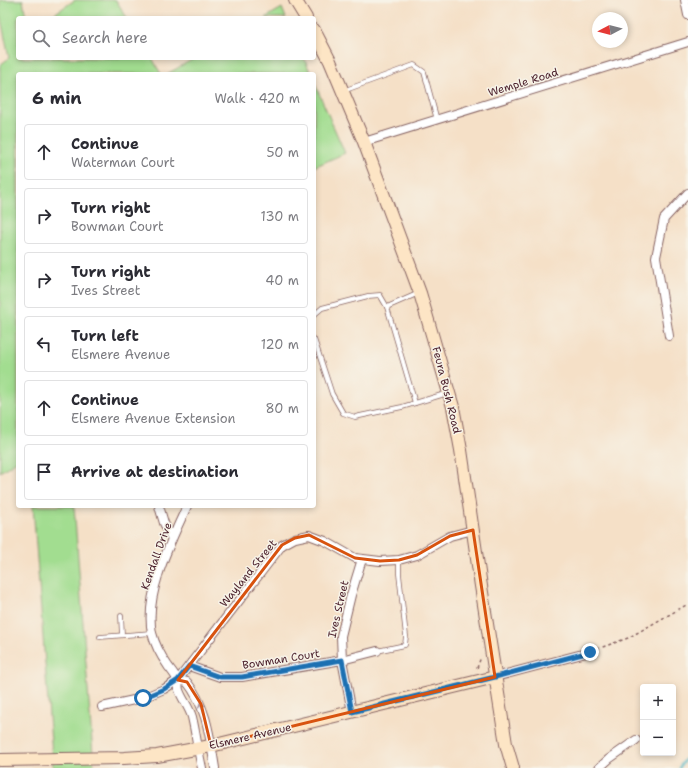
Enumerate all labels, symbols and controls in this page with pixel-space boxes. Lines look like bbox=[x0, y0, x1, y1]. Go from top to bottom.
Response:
north arrow bbox=[592, 12, 628, 48]
search box bbox=[16, 16, 316, 60]
icon: search bbox=[30, 27, 52, 49]
text: Search here bbox=[62, 28, 148, 48]
street label: Wemple Road bbox=[486, 65, 560, 100]
text: 6 min bbox=[32, 87, 82, 109]
text: Walk · 420 m bbox=[214, 90, 300, 107]
text: Continue bbox=[71, 134, 139, 154]
icon: ahead bbox=[33, 141, 55, 163]
text: 50 m bbox=[266, 144, 299, 161]
text: Waterman Court bbox=[71, 154, 175, 171]
text: Turn right bbox=[71, 198, 151, 218]
icon: right bbox=[33, 205, 55, 227]
text: 130 m bbox=[261, 208, 299, 225]
text: Bowman Court bbox=[71, 218, 164, 235]
text: Turn right bbox=[71, 262, 151, 282]
icon: right bbox=[33, 269, 55, 291]
text: 40 m bbox=[265, 272, 299, 289]
text: Ives Street bbox=[71, 282, 140, 299]
text: Turn left bbox=[71, 326, 139, 346]
icon: left bbox=[33, 333, 55, 355]
text: 120 m bbox=[261, 336, 299, 353]
street label: Feura Bush Road bbox=[428, 345, 465, 435]
text: Elsmere Avenue bbox=[71, 346, 170, 363]
text: Continue bbox=[71, 390, 139, 410]
icon: ahead bbox=[33, 397, 55, 419]
text: 80 m bbox=[265, 400, 299, 417]
text: Elsmere Avenue Extension bbox=[71, 410, 236, 427]
icon: arrive bbox=[33, 461, 55, 483]
text: Arrive at destination bbox=[71, 462, 239, 482]
street label: Kendall Drive bbox=[137, 520, 176, 592]
street label: Wayland Street bbox=[216, 536, 280, 610]
street label: Ives Street bbox=[325, 579, 352, 639]
route end bbox=[581, 643, 599, 661]
street label: Bowman Court bbox=[241, 646, 321, 673]
map controls bbox=[640, 684, 676, 756]
button: + bbox=[640, 684, 676, 720]
route start bbox=[134, 689, 152, 707]
one-way arrow bbox=[198, 702, 206, 714]
street label: Elsmere Avenue bbox=[207, 720, 293, 753]
button: − bbox=[640, 720, 676, 756]

